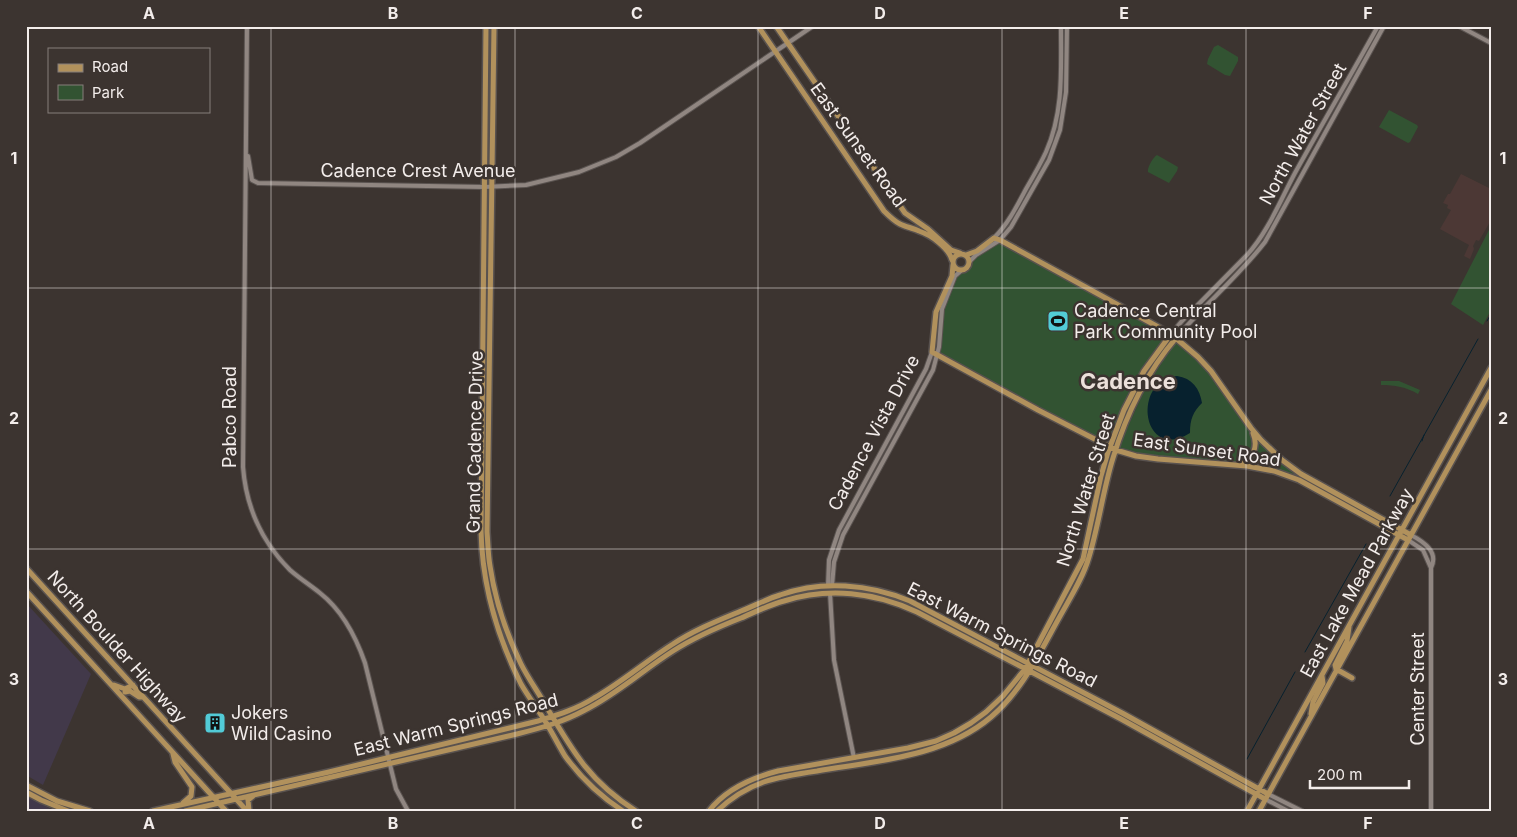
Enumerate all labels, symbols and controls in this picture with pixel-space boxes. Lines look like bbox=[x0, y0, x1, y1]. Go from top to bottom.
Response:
text: A bbox=[143, 3, 155, 23]
text: B bbox=[388, 3, 398, 23]
text: C bbox=[631, 3, 643, 23]
text: D bbox=[874, 3, 886, 23]
text: E bbox=[1119, 3, 1129, 23]
text: F bbox=[1363, 3, 1373, 23]
legend bbox=[48, 48, 210, 112]
text: Road bbox=[92, 57, 128, 76]
street label: North Water Street bbox=[1255, 59, 1350, 208]
street label: East Sunset Road bbox=[806, 78, 911, 211]
text: Park bbox=[92, 83, 125, 102]
text: 1 bbox=[11, 148, 17, 168]
text: 1 bbox=[1500, 148, 1506, 168]
street label: Cadence Crest Avenue bbox=[320, 160, 516, 181]
place label: Cadence Central Park Community Pool bbox=[1074, 300, 1257, 342]
sports icon: Cadence Central Park Community Pool bbox=[1046, 309, 1070, 333]
street label: Grand Cadence Drive bbox=[462, 350, 487, 534]
street label: Cadence Vista Drive bbox=[824, 351, 924, 514]
street label: Pabco Road bbox=[219, 366, 240, 468]
district label: Cadence bbox=[1080, 368, 1176, 394]
text: 2 bbox=[9, 408, 19, 428]
text: 2 bbox=[1498, 408, 1508, 428]
street label: North Water Street bbox=[1052, 411, 1119, 569]
street label: East Sunset Road bbox=[1132, 429, 1282, 470]
street label: East Lake Mead Parkway bbox=[1296, 484, 1417, 681]
street label: North Boulder Highway bbox=[43, 566, 191, 727]
street label: East Warm Springs Road bbox=[904, 578, 1100, 692]
street label: Center Street bbox=[1407, 632, 1428, 746]
text: 3 bbox=[9, 669, 19, 689]
text: 3 bbox=[1498, 669, 1508, 689]
street label: East Warm Springs Road bbox=[352, 689, 560, 760]
place label: Jokers Wild Casino bbox=[231, 702, 332, 744]
building icon: Jokers Wild Casino bbox=[203, 711, 227, 735]
scale bar bbox=[1310, 757, 1408, 789]
text: 200 m bbox=[1317, 765, 1362, 784]
text: A bbox=[143, 813, 155, 833]
text: B bbox=[388, 813, 398, 833]
text: C bbox=[631, 813, 643, 833]
text: D bbox=[874, 813, 886, 833]
text: E bbox=[1119, 813, 1129, 833]
text: F bbox=[1363, 813, 1373, 833]

